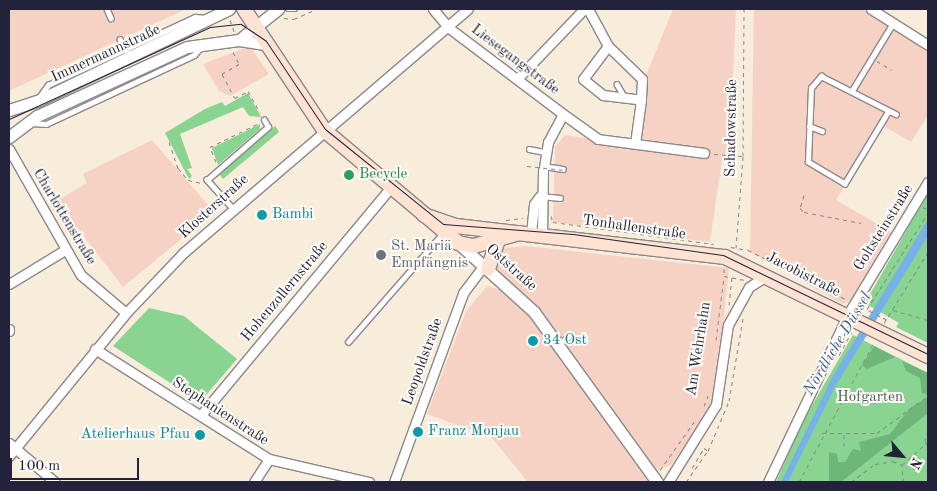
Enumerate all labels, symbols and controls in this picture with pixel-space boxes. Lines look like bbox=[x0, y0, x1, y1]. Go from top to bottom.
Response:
street label: Immermannstraße bbox=[49, 21, 163, 87]
street label: Liesegangstraße bbox=[467, 21, 563, 99]
street label: Schadowstraße bbox=[722, 79, 742, 177]
street label: Charlottenstraße bbox=[28, 166, 100, 268]
place label: Becycle bbox=[359, 166, 408, 184]
marker: Becycle bbox=[343, 169, 355, 181]
street label: Klosterstraße bbox=[175, 171, 253, 243]
street label: Goltsteinstraße bbox=[850, 181, 918, 275]
place label: Bambi bbox=[272, 206, 313, 224]
marker: Bambi bbox=[256, 209, 268, 221]
street label: Tonhallenstraße bbox=[581, 212, 687, 244]
place label: St. Mariä Empfängnis bbox=[391, 237, 468, 272]
street label: Hohenzollernstraße bbox=[238, 238, 332, 346]
street label: Oststraße bbox=[482, 240, 540, 296]
marker: St. Mariä Empfängnis bbox=[375, 249, 387, 261]
street label: Jacobistraße bbox=[763, 249, 843, 301]
water label: Nördliche Düssel bbox=[800, 289, 876, 399]
street label: Am Wehrhahn bbox=[683, 301, 715, 397]
street label: Leopoldstraße bbox=[399, 316, 447, 408]
place label: 34 Ost bbox=[543, 332, 587, 350]
marker: 34 Ost bbox=[527, 335, 539, 347]
street label: Stephanienstraße bbox=[168, 374, 272, 450]
park label: Hofgarten bbox=[837, 389, 903, 407]
place label: Franz Monjau bbox=[428, 423, 519, 441]
place label: Atelierhaus Pfau bbox=[80, 426, 190, 444]
marker: Franz Monjau bbox=[412, 426, 424, 438]
marker: Atelierhaus Pfau bbox=[194, 429, 206, 441]
north arrow bbox=[877, 431, 927, 481]
scale bar bbox=[12, 448, 141, 480]
text: N bbox=[907, 455, 924, 471]
text: 100 m bbox=[18, 459, 60, 474]

